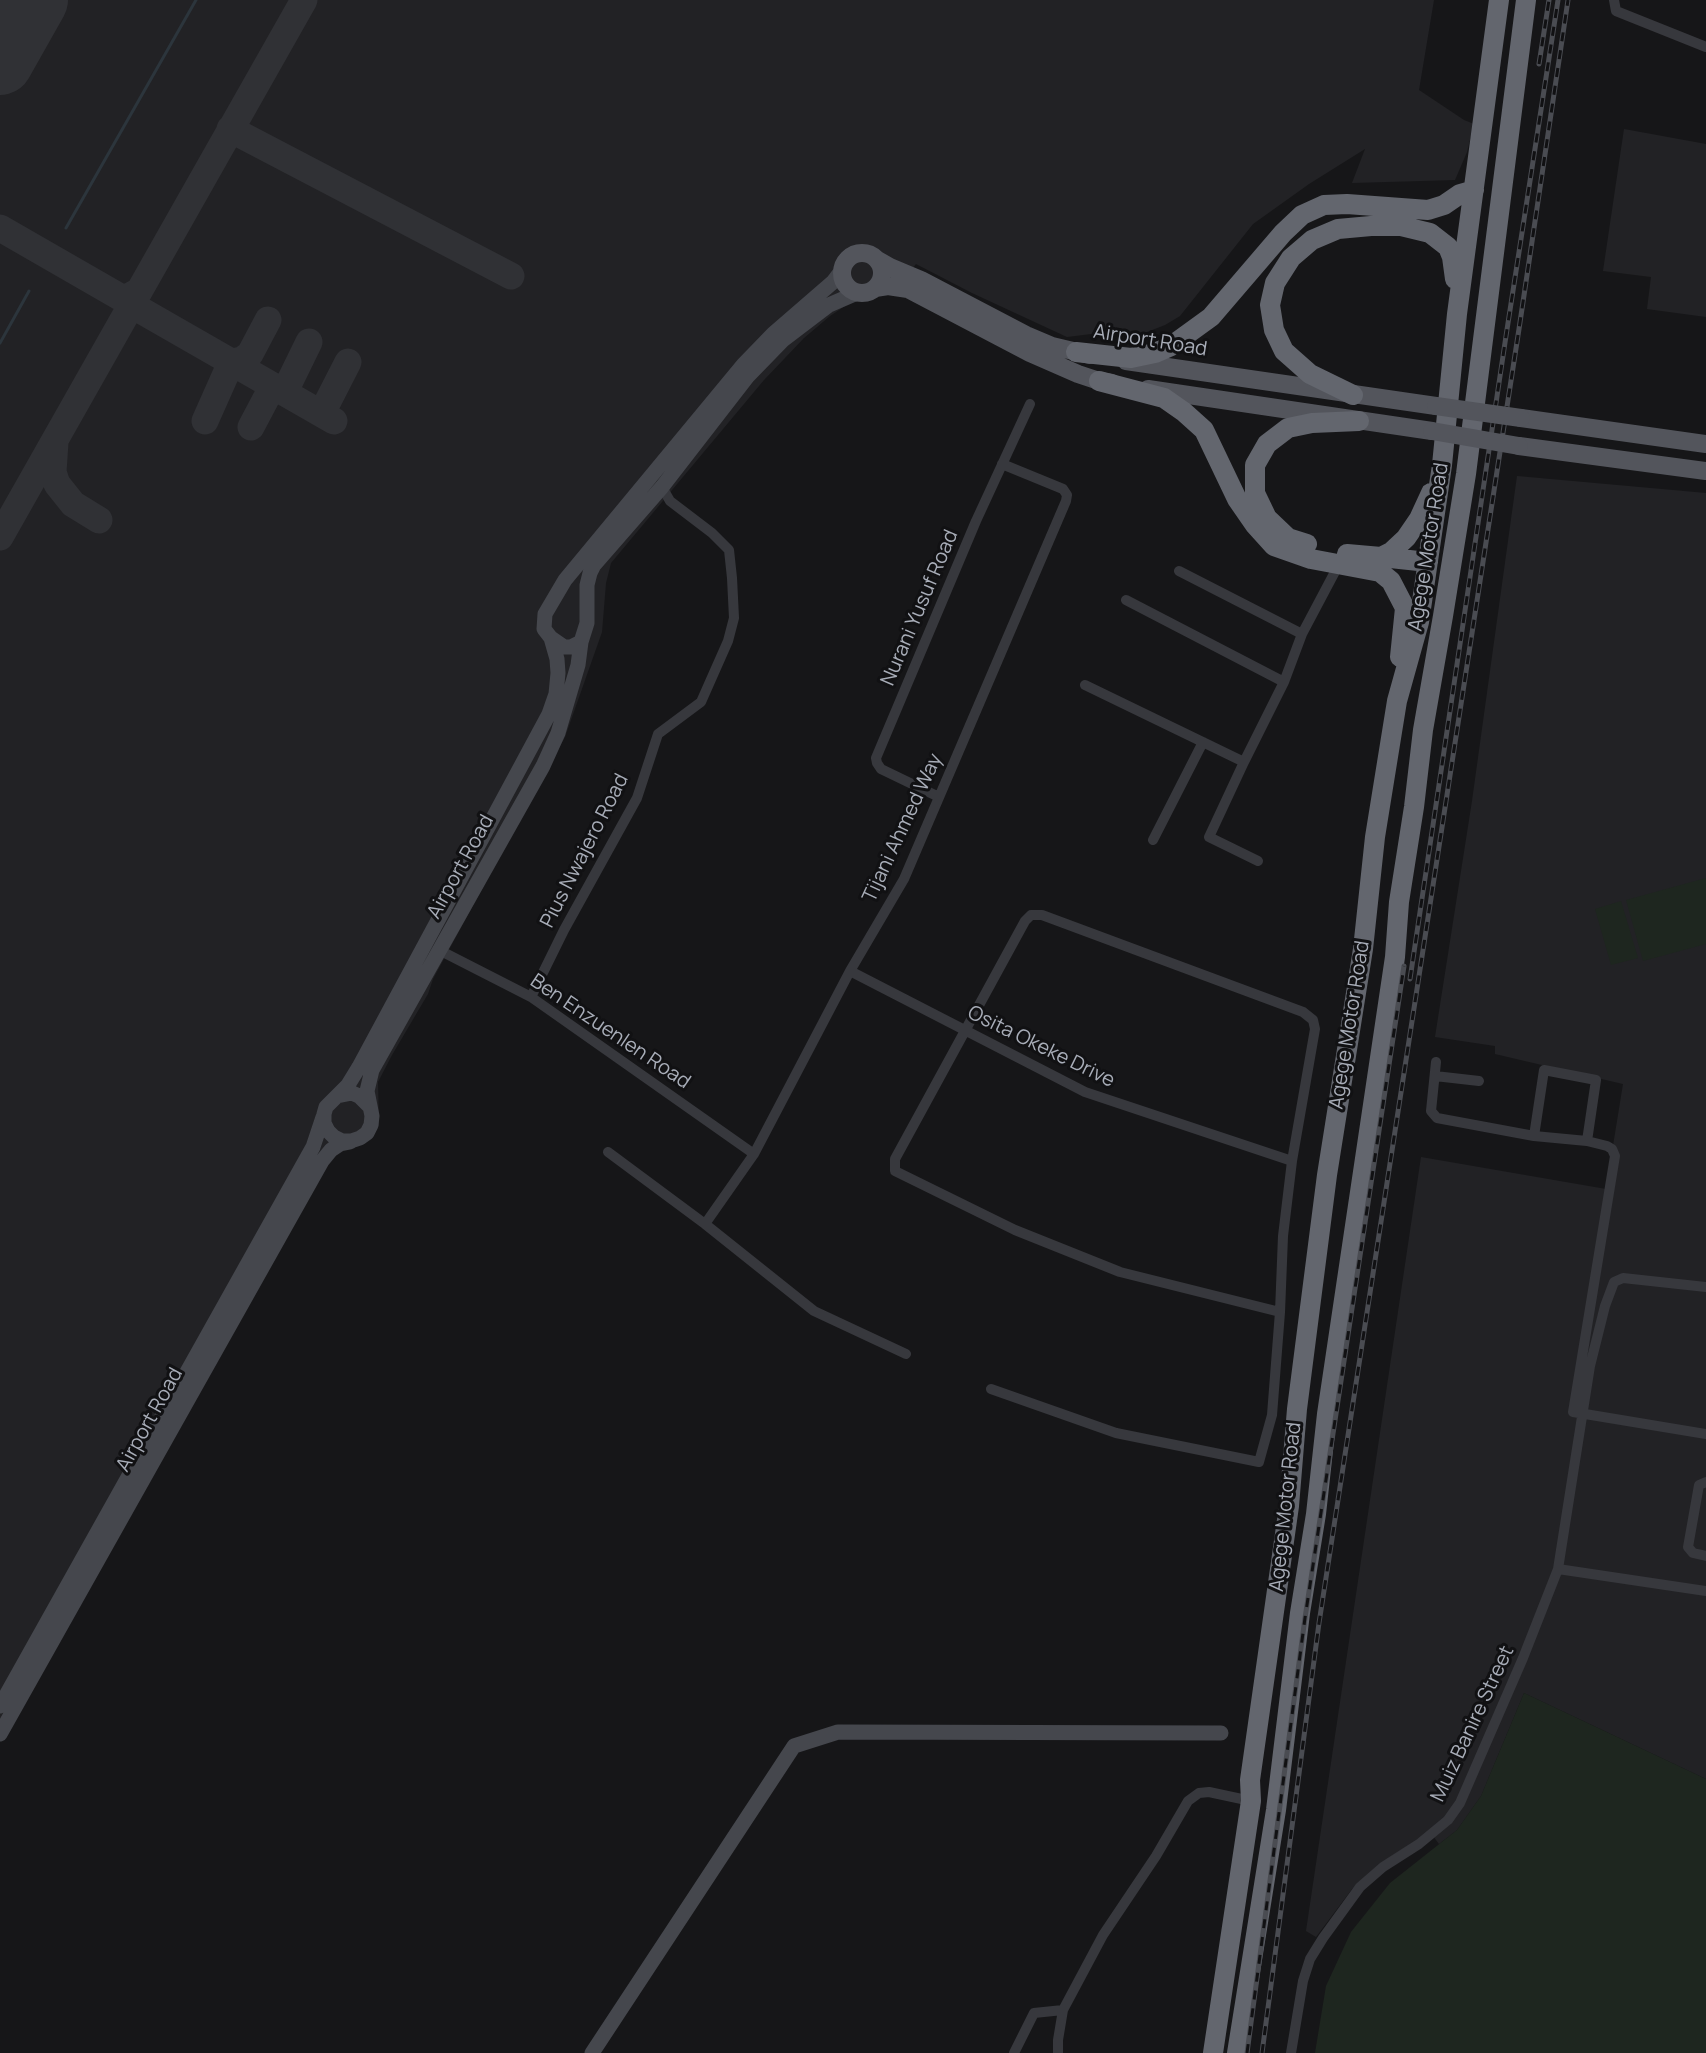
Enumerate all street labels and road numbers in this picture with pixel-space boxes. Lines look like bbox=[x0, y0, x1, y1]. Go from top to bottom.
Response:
street label: Airport Road bbox=[1091, 320, 1209, 362]
street label: Agege Motor Road bbox=[1404, 461, 1454, 633]
street label: Nurani Yusuf Road bbox=[876, 526, 964, 690]
street label: Tijani Ahmed Way bbox=[858, 750, 948, 906]
street label: Pius Nwajero Road bbox=[536, 770, 634, 932]
street label: Airport Road bbox=[423, 811, 499, 923]
street label: Agege Motor Road bbox=[1325, 939, 1375, 1111]
street label: Ben Enzuenlen Road bbox=[525, 970, 695, 1094]
street label: Osita Okeke Drive bbox=[963, 1001, 1119, 1093]
street label: Airport Road bbox=[112, 1364, 188, 1476]
street label: Agege Motor Road bbox=[1265, 1421, 1307, 1593]
street label: Muiz Banire Street bbox=[1426, 1642, 1520, 1806]

